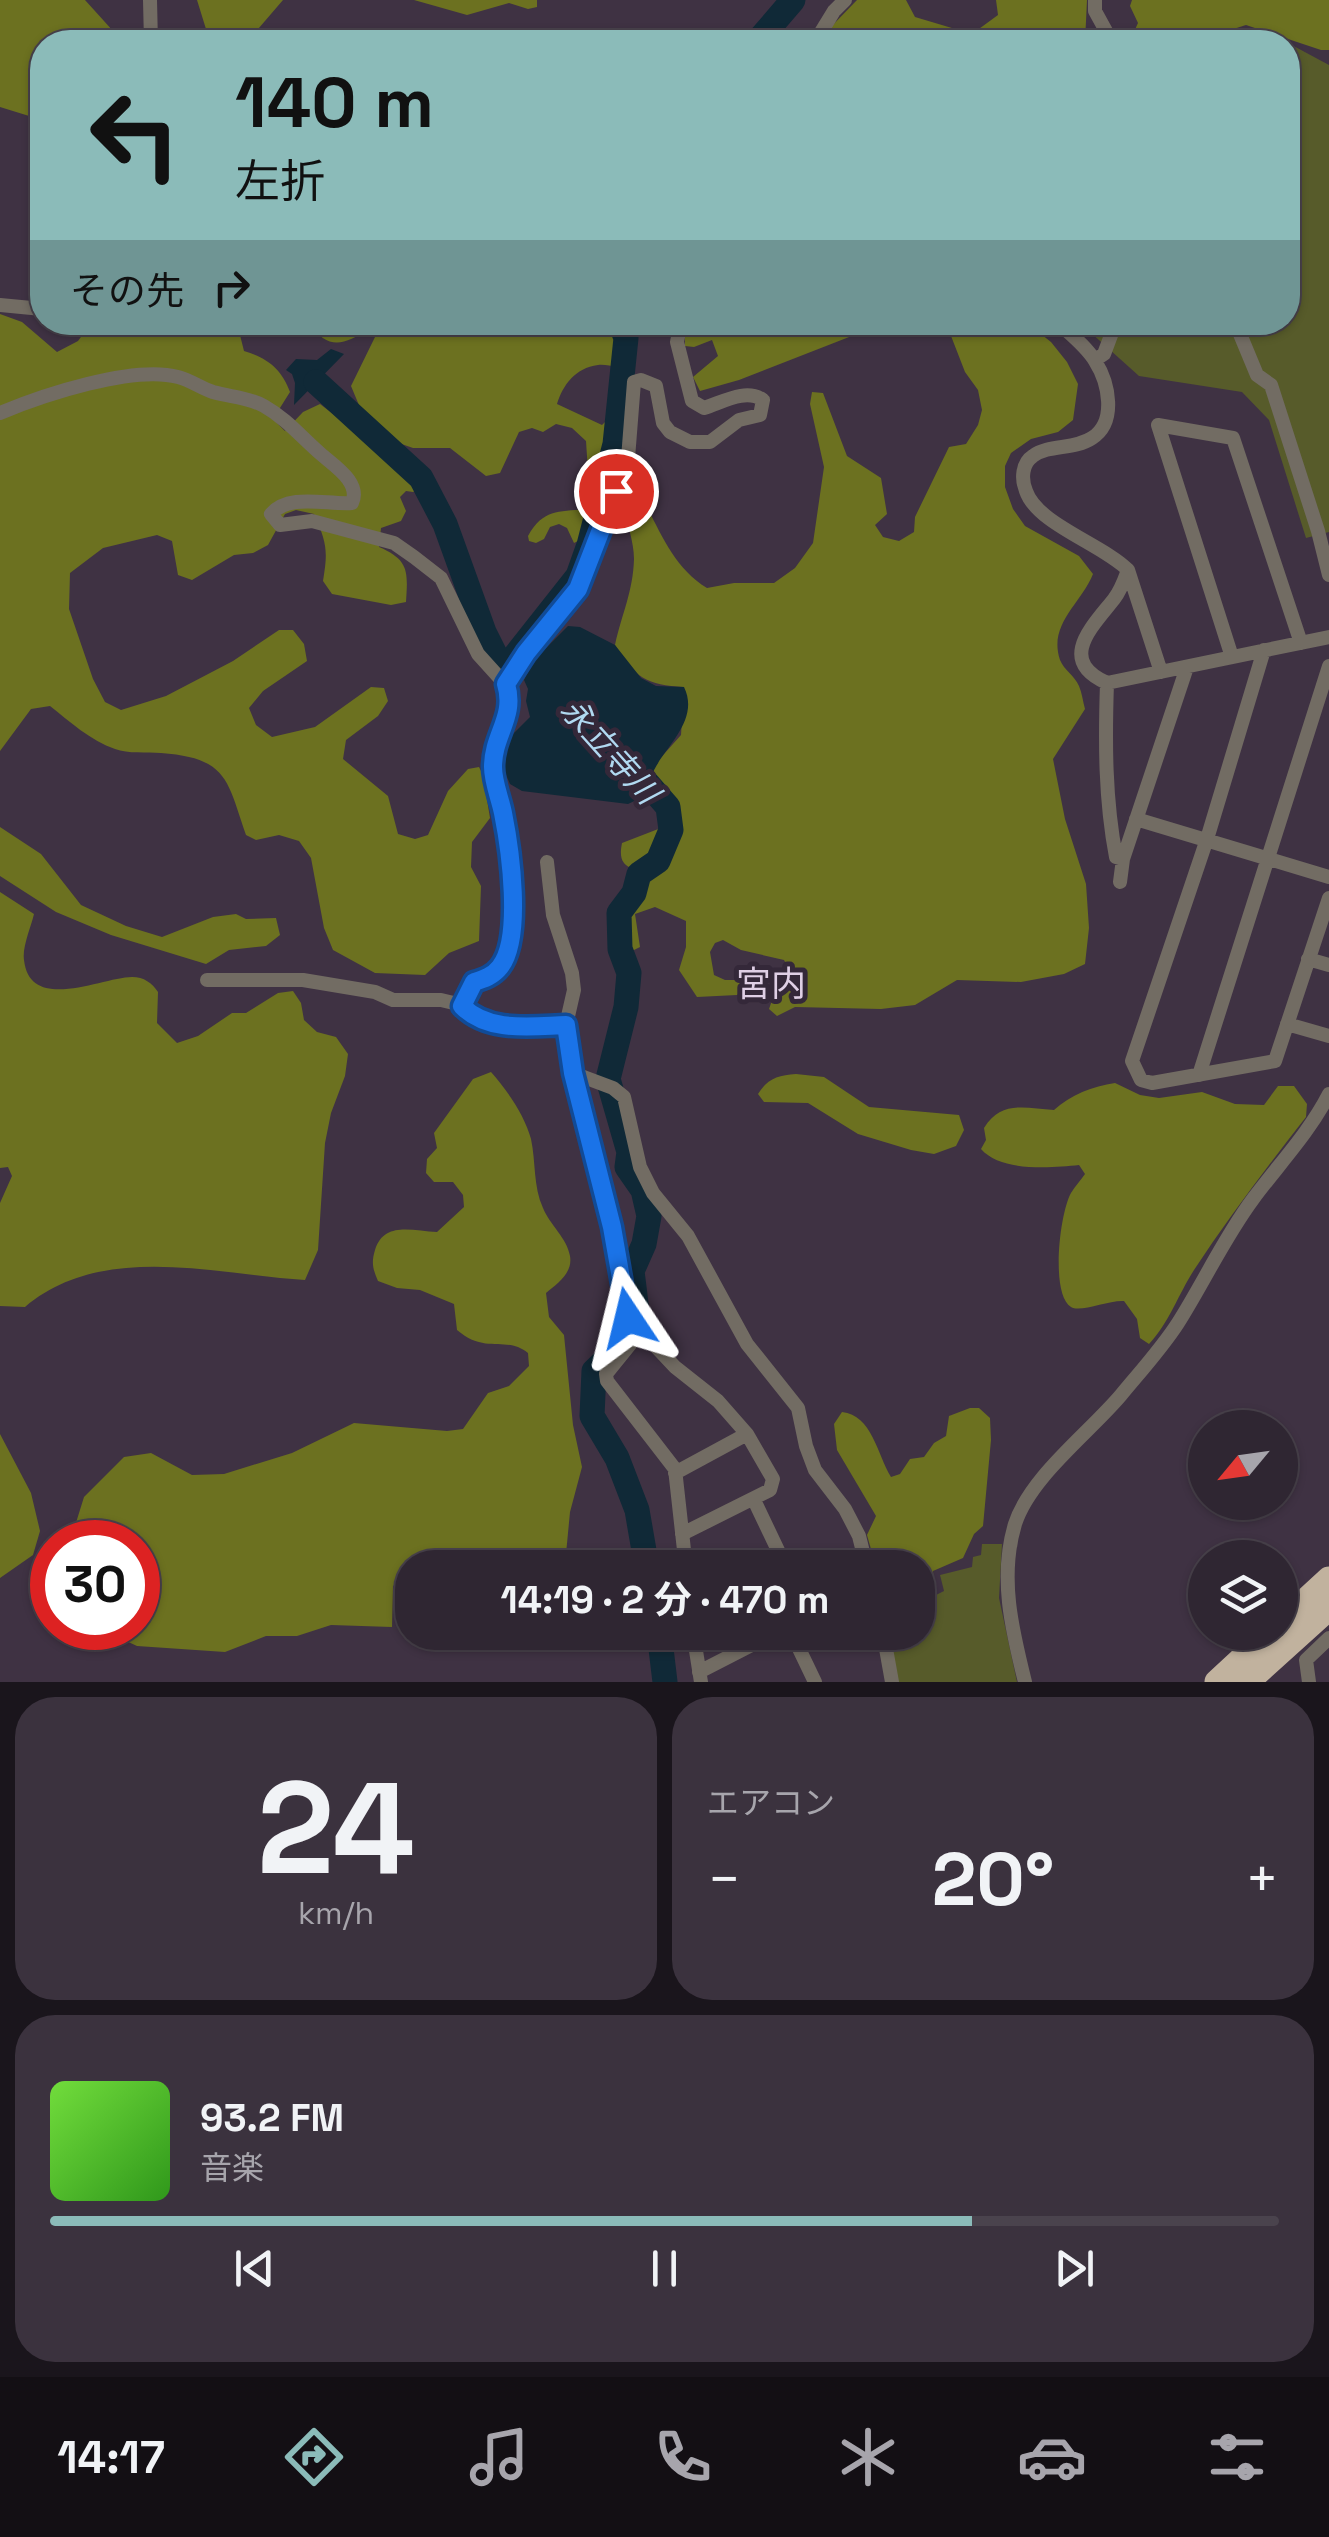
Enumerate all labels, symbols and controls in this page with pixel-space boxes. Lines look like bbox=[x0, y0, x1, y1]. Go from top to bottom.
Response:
text: 140 m bbox=[235, 58, 434, 147]
icon: left bbox=[70, 70, 200, 200]
text: 左折 bbox=[235, 153, 325, 210]
icon: right bbox=[204, 260, 259, 315]
text: その先 bbox=[70, 267, 184, 315]
pin bbox=[574, 449, 659, 534]
icon: arrive bbox=[589, 464, 644, 519]
water label: 永立寺川 bbox=[552, 690, 670, 814]
district label: 宮内 bbox=[736, 962, 806, 1006]
position arrow bbox=[576, 1266, 680, 1370]
north arrow bbox=[1188, 1410, 1298, 1520]
map controls bbox=[1188, 1410, 1298, 1650]
speed limit sign: 30 bbox=[30, 1520, 160, 1650]
button: layers bbox=[1188, 1540, 1298, 1650]
text: 14:19 · 2 分 · 470 m bbox=[501, 1576, 829, 1624]
text: 24 bbox=[257, 1745, 415, 1911]
text: エアコン bbox=[707, 1783, 835, 1823]
text: 20° bbox=[932, 1831, 1054, 1927]
text: − bbox=[707, 1844, 741, 1914]
text: + bbox=[1245, 1844, 1279, 1914]
text: km/h bbox=[298, 1893, 374, 1933]
text: 93.2 FM bbox=[200, 2094, 344, 2142]
text: 音楽 bbox=[200, 2148, 264, 2188]
icon: previous bbox=[227, 2241, 282, 2296]
icon: pause bbox=[637, 2241, 692, 2296]
icon: next bbox=[1047, 2241, 1102, 2296]
icon: directions bbox=[279, 2422, 349, 2492]
icon: music bbox=[464, 2422, 534, 2492]
icon: phone bbox=[648, 2422, 718, 2492]
icon: climate bbox=[833, 2422, 903, 2492]
icon: car bbox=[1017, 2422, 1087, 2492]
icon: filters bbox=[1202, 2422, 1272, 2492]
text: 14:17 bbox=[57, 2429, 165, 2486]

